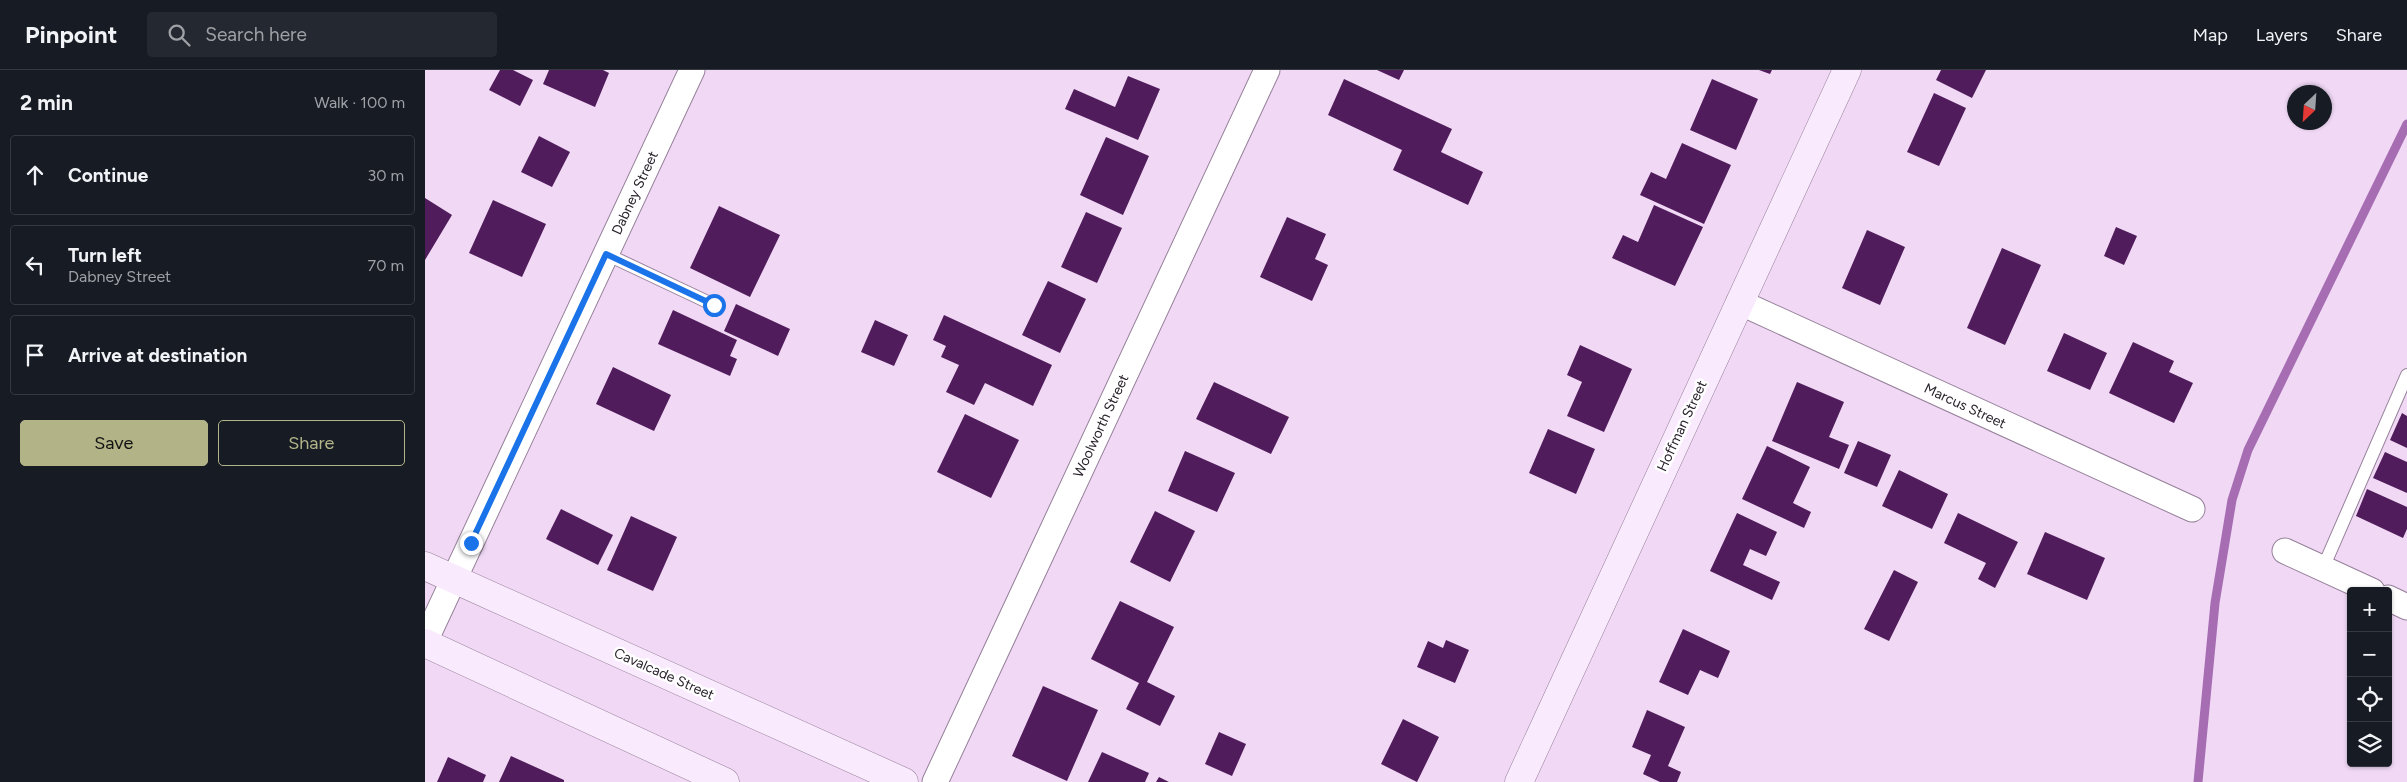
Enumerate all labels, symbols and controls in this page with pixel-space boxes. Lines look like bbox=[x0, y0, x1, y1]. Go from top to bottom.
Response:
search box bbox=[147, 12, 497, 57]
text: Pinpoint bbox=[25, 20, 117, 49]
icon: search bbox=[165, 21, 193, 49]
text: Search here bbox=[205, 23, 307, 46]
text: Map bbox=[2193, 24, 2228, 46]
text: Layers bbox=[2256, 24, 2308, 46]
text: Share bbox=[2336, 24, 2382, 46]
north arrow bbox=[2287, 85, 2332, 130]
text: 2 min bbox=[20, 90, 73, 115]
text: Walk · 100 m bbox=[314, 93, 405, 112]
street label: Dabney Street bbox=[608, 148, 662, 238]
icon: ahead bbox=[21, 161, 49, 189]
text: Continue bbox=[68, 164, 148, 187]
text: 30 m bbox=[367, 166, 404, 185]
text: Turn left bbox=[68, 244, 142, 267]
icon: left bbox=[21, 251, 49, 279]
text: 70 m bbox=[368, 256, 404, 275]
text: Dabney Street bbox=[68, 267, 171, 286]
route start bbox=[703, 294, 726, 317]
icon: arrive bbox=[21, 341, 49, 369]
text: Arrive at destination bbox=[68, 344, 247, 367]
street label: Woolworth Street bbox=[1070, 372, 1132, 480]
street label: Hoffman Street bbox=[1653, 378, 1711, 474]
street label: Marcus Street bbox=[1921, 380, 2009, 432]
button: Save bbox=[20, 420, 208, 466]
button: Share bbox=[218, 420, 405, 466]
route end bbox=[460, 532, 483, 555]
map controls bbox=[2347, 587, 2392, 767]
button: + bbox=[2347, 587, 2392, 632]
button: − bbox=[2347, 632, 2392, 677]
street label: Cavalcade Street bbox=[611, 644, 717, 704]
button: locate bbox=[2347, 677, 2392, 722]
button: layers bbox=[2347, 722, 2392, 767]

